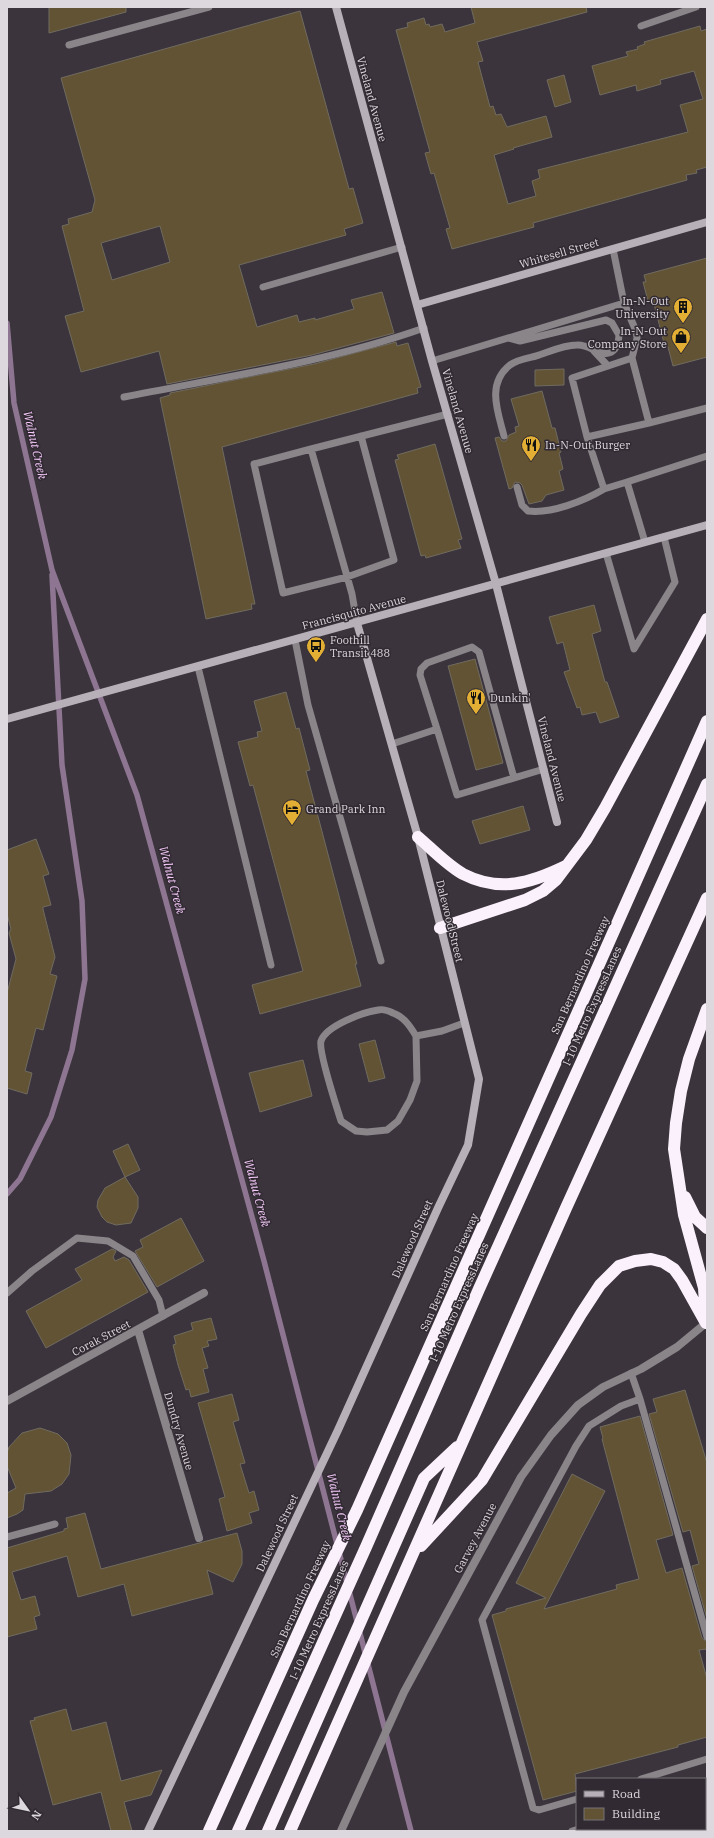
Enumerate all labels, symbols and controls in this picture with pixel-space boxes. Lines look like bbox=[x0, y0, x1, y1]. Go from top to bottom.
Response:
street label: Vineland Avenue bbox=[354, 55, 390, 143]
street label: Whitesell Street bbox=[518, 235, 600, 271]
place label: In-N-Out University bbox=[615, 294, 669, 321]
building icon: In-N-Out University bbox=[672, 296, 694, 324]
place label: In-N-Out Company Store bbox=[588, 324, 667, 351]
shop icon: In-N-Out Company Store bbox=[670, 326, 692, 354]
street label: Vineland Avenue bbox=[439, 367, 477, 455]
water label: Walnut Creek bbox=[20, 409, 51, 481]
restaurant icon: In-N-Out Burger bbox=[520, 434, 542, 462]
place label: In-N-Out Burger bbox=[545, 438, 630, 452]
street label: Francisquito Avenue bbox=[300, 591, 408, 633]
place label: Foothill Transit 488 bbox=[330, 633, 390, 660]
bus stop icon: Foothill Transit 488 bbox=[305, 635, 327, 663]
restaurant icon: Dunkin' bbox=[465, 687, 487, 715]
place label: Dunkin' bbox=[490, 691, 531, 705]
street label: Vineland Avenue bbox=[535, 715, 569, 803]
hotel icon: Grand Park Inn bbox=[281, 798, 303, 826]
place label: Grand Park Inn bbox=[306, 802, 386, 816]
water label: Walnut Creek bbox=[156, 844, 189, 916]
street label: Dalewood Street bbox=[433, 878, 467, 964]
street label: San Bernardino Freeway bbox=[548, 914, 612, 1036]
street label: I-10 Metro ExpressLanes bbox=[559, 944, 625, 1068]
water label: Walnut Creek bbox=[241, 1157, 274, 1229]
street label: Dalewood Street bbox=[388, 1198, 436, 1280]
street label: San Bernardino Freeway bbox=[417, 1211, 481, 1333]
street label: I-10 Metro ExpressLanes bbox=[426, 1240, 492, 1364]
street label: Corak Street bbox=[69, 1317, 133, 1359]
street label: Dundry Avenue bbox=[161, 1390, 197, 1472]
water label: Walnut Creek bbox=[324, 1471, 355, 1543]
street label: Dalewood Street bbox=[253, 1492, 301, 1574]
street label: Garvey Avenue bbox=[451, 1500, 500, 1576]
street label: San Bernardino Freeway bbox=[267, 1538, 333, 1660]
street label: I-10 Metro ExpressLanes bbox=[286, 1558, 352, 1682]
legend bbox=[576, 1778, 706, 1830]
text: Road bbox=[612, 1786, 641, 1801]
north arrow bbox=[8, 1790, 48, 1830]
text: Building bbox=[612, 1806, 660, 1821]
text: N bbox=[28, 1808, 45, 1823]

